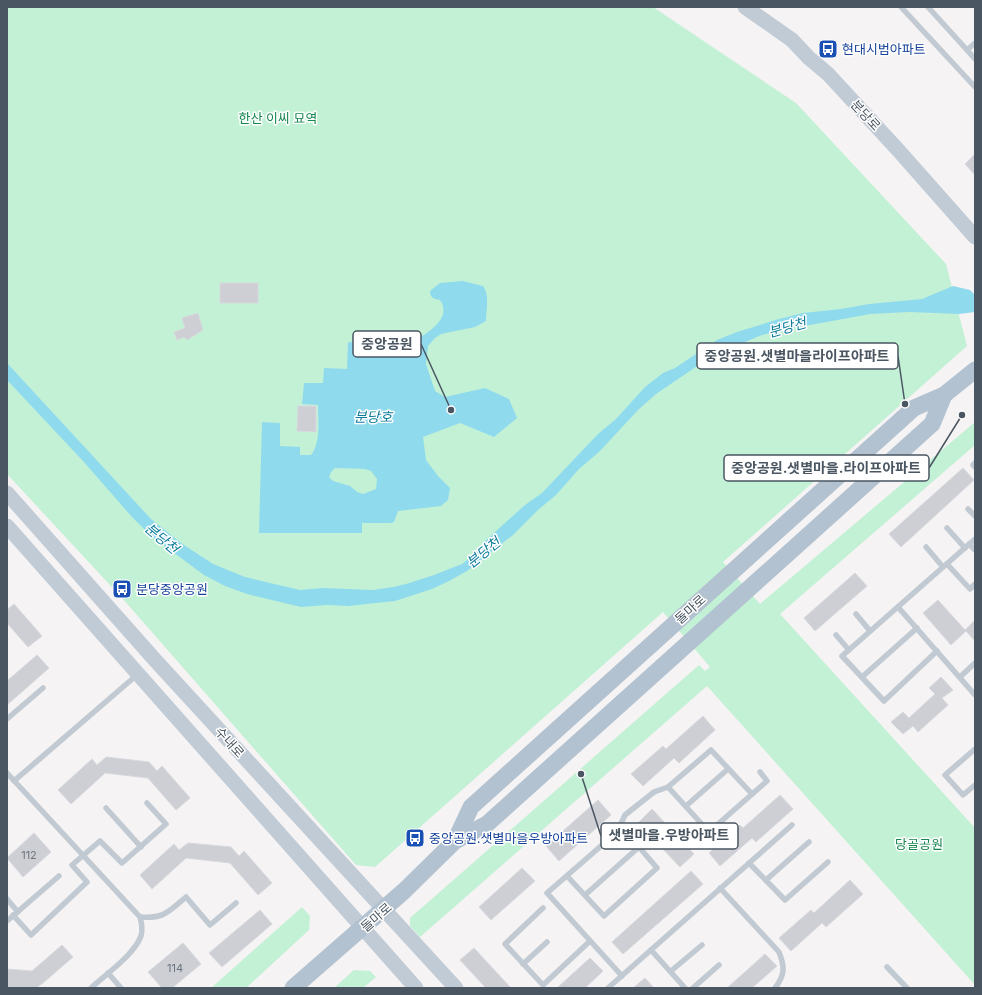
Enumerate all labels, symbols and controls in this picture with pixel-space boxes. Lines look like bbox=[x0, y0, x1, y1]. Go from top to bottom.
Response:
bus stop icon: 현대시범아파트 bbox=[817, 38, 839, 60]
place label: 현대시범아파트 bbox=[842, 41, 926, 57]
street label: 분당로 bbox=[848, 96, 884, 134]
park label: 한산 이씨 묘역 bbox=[238, 110, 318, 126]
water label: 분당천 bbox=[766, 313, 809, 340]
callout: 중앙공원 bbox=[353, 331, 421, 357]
text: 중앙공원 bbox=[361, 335, 413, 352]
callout: 중앙공원.샛별마을라이프아파트 bbox=[697, 343, 898, 369]
text: 중앙공원.샛별마을라이프아파트 bbox=[705, 347, 890, 364]
water label: 분당호 bbox=[354, 408, 393, 425]
callout: 중앙공원.샛별마을.라이프아파트 bbox=[724, 455, 929, 481]
text: 중앙공원.샛별마을.라이프아파트 bbox=[731, 459, 921, 476]
water label: 분당천 bbox=[142, 519, 183, 558]
water label: 분당천 bbox=[463, 533, 504, 571]
bus stop icon: 분당중앙공원 bbox=[111, 578, 133, 600]
place label: 분당중앙공원 bbox=[136, 581, 208, 597]
street label: 돌마로 bbox=[671, 591, 709, 627]
street label: 수내로 bbox=[212, 723, 248, 761]
callout: 샛별마을.우방아파트 bbox=[601, 823, 738, 849]
text: 샛별마을.우방아파트 bbox=[609, 826, 729, 843]
bus stop icon: 중앙공원.샛별마을우방아파트 bbox=[404, 827, 426, 849]
place label: 중앙공원.샛별마을우방아파트 bbox=[429, 830, 588, 846]
park label: 당골공원 bbox=[895, 836, 943, 852]
house number: 112 bbox=[21, 848, 37, 862]
street label: 돌마로 bbox=[357, 899, 395, 935]
house number: 114 bbox=[167, 961, 183, 975]

